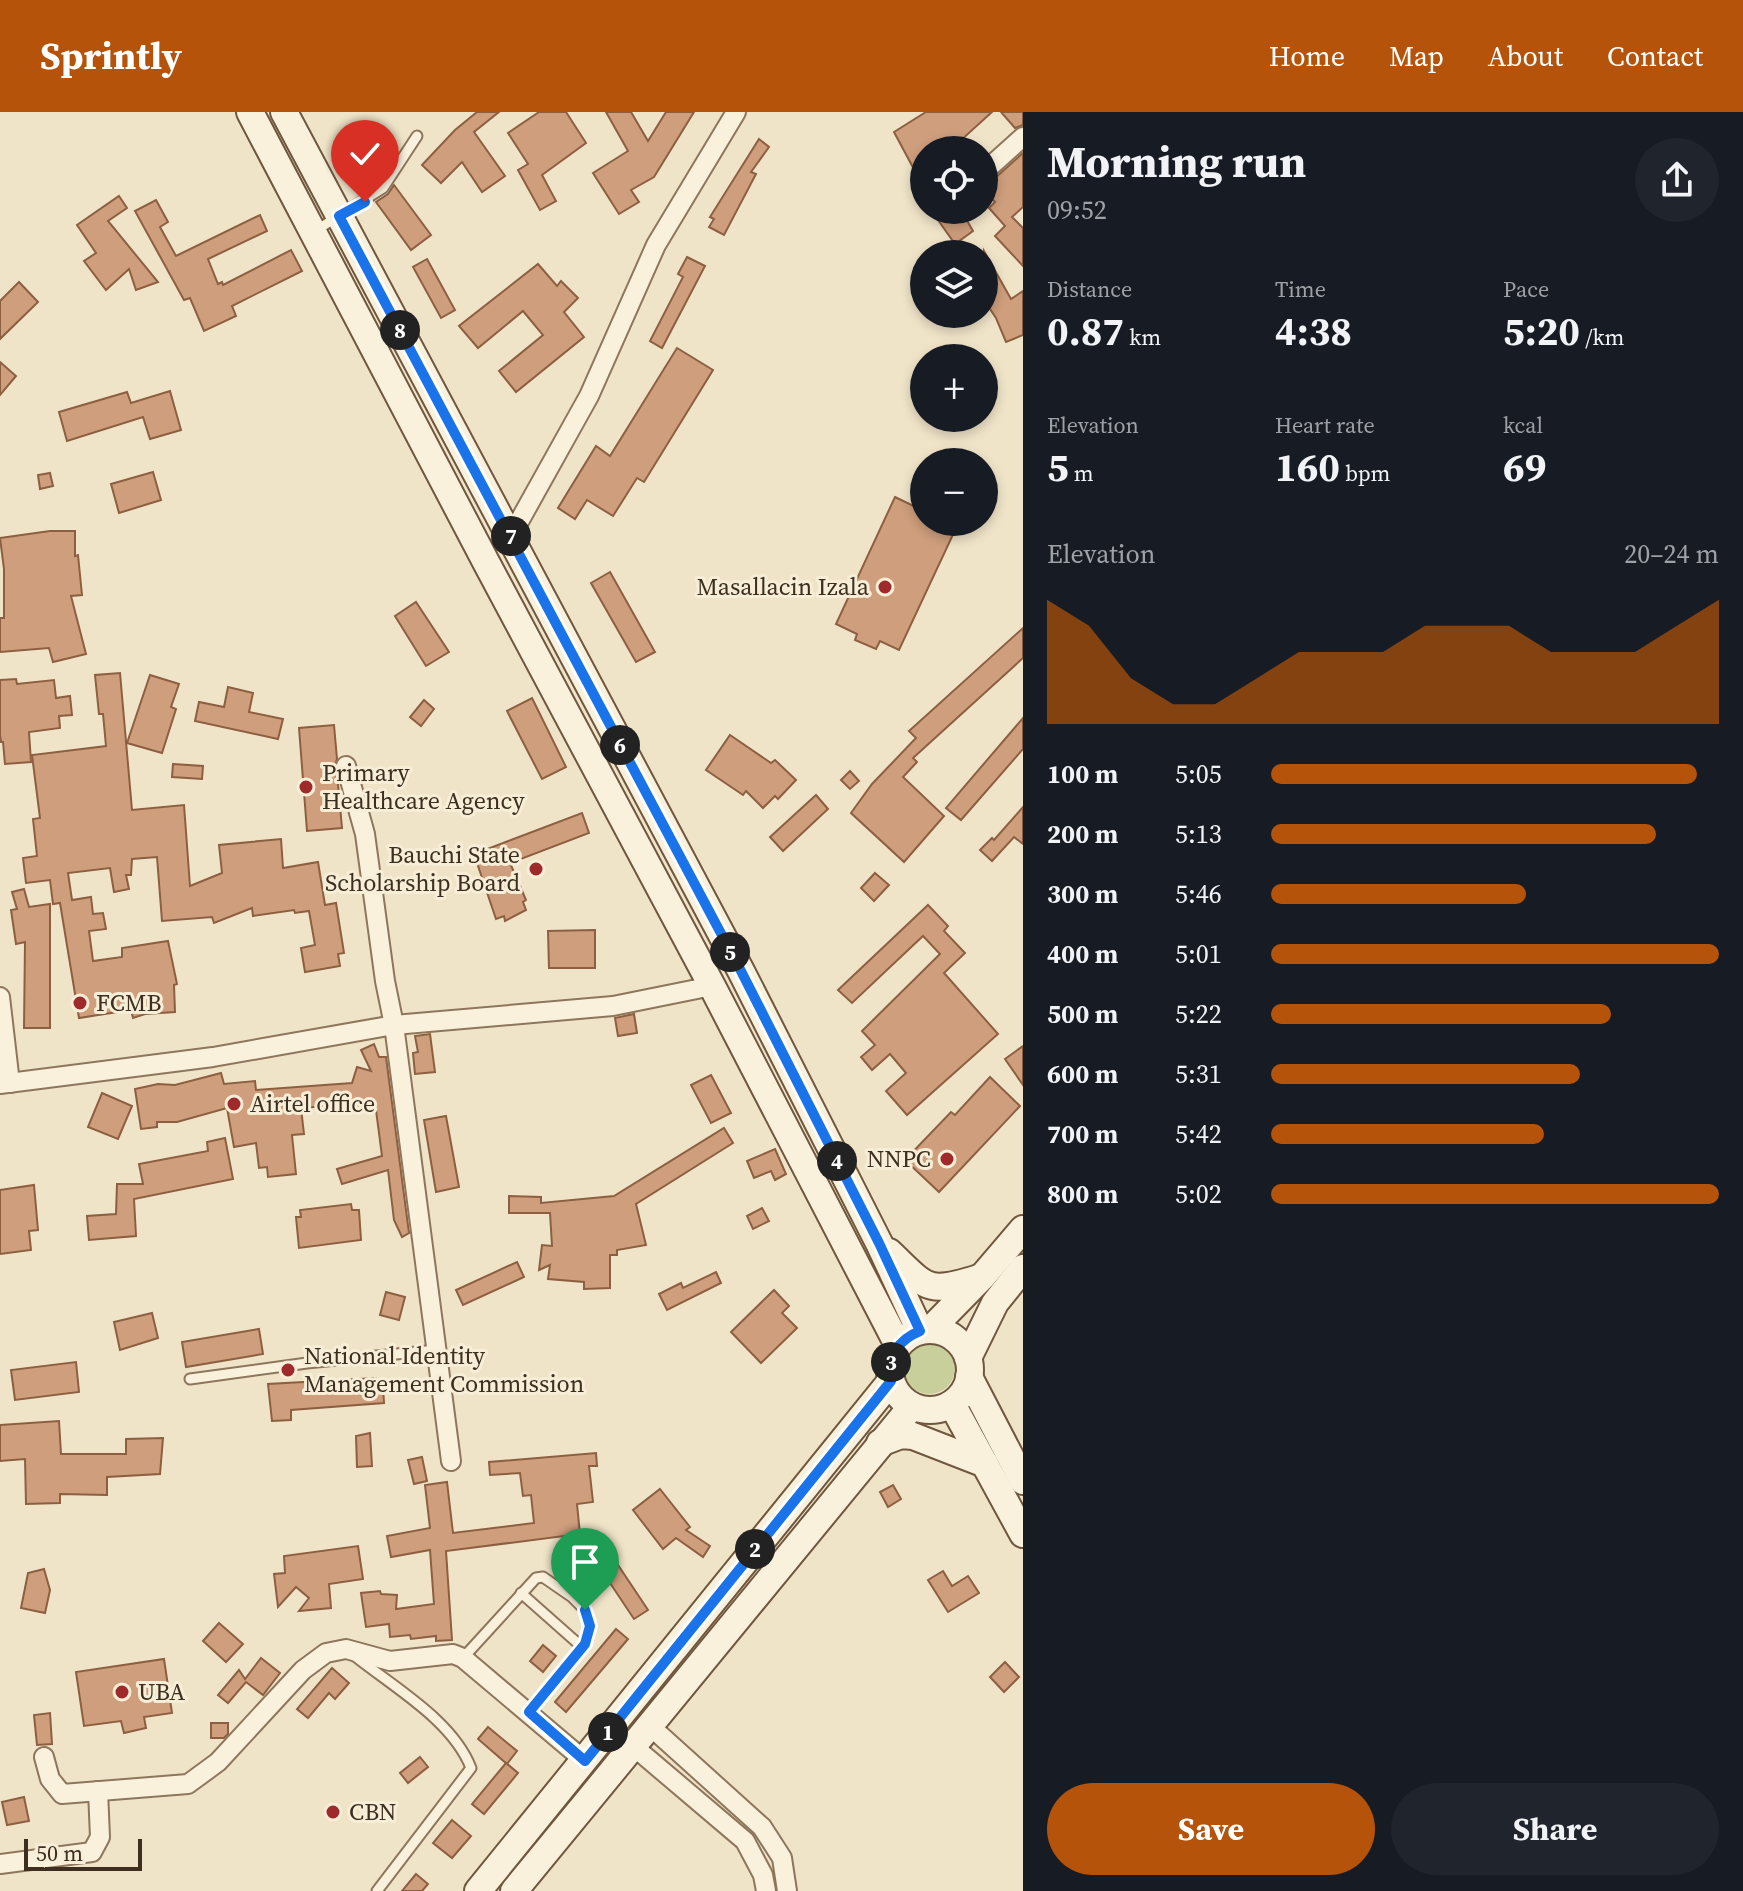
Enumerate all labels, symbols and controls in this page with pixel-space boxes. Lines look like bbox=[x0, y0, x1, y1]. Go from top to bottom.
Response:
text: Sprintly bbox=[40, 30, 182, 82]
text: Home bbox=[1269, 37, 1345, 75]
text: Map bbox=[1389, 37, 1444, 75]
text: About bbox=[1488, 37, 1563, 75]
text: Contact bbox=[1607, 37, 1703, 75]
pin bbox=[331, 120, 399, 202]
text: Morning run bbox=[1047, 131, 1306, 192]
icon: check bbox=[343, 132, 387, 176]
map controls bbox=[910, 136, 998, 536]
button: locate bbox=[910, 136, 998, 224]
button: share bbox=[1635, 138, 1719, 222]
text: 09:52 bbox=[1047, 192, 1107, 228]
button: layers bbox=[910, 240, 998, 328]
text: Distance bbox=[1047, 274, 1132, 304]
text: Time bbox=[1275, 274, 1326, 304]
text: Pace bbox=[1503, 274, 1549, 304]
text: 0.87 bbox=[1047, 304, 1124, 358]
text: 4:38 bbox=[1275, 304, 1352, 358]
text: 5:20 bbox=[1503, 304, 1580, 358]
pin: 8 bbox=[380, 310, 420, 350]
text: 8 bbox=[394, 315, 406, 345]
text: km bbox=[1124, 322, 1161, 352]
text: /km bbox=[1580, 322, 1624, 352]
button: + bbox=[910, 344, 998, 432]
text: Elevation bbox=[1047, 410, 1139, 440]
text: Heart rate bbox=[1275, 410, 1375, 440]
text: kcal bbox=[1503, 410, 1543, 440]
text: 5 bbox=[1047, 440, 1069, 494]
text: 160 bbox=[1275, 440, 1340, 494]
text: 69 bbox=[1503, 440, 1546, 494]
button: − bbox=[910, 448, 998, 536]
text: m bbox=[1069, 458, 1094, 488]
text: bpm bbox=[1340, 458, 1390, 488]
pin: 7 bbox=[491, 516, 531, 556]
text: 7 bbox=[505, 521, 517, 551]
text: Elevation bbox=[1047, 536, 1156, 572]
text: 20–24 m bbox=[1624, 536, 1719, 572]
place label: Masallacin Izala bbox=[697, 570, 870, 603]
marker: Masallacin Izala bbox=[876, 578, 894, 596]
pin: 6 bbox=[600, 725, 640, 765]
text: 6 bbox=[614, 730, 626, 760]
place label: Primary Healthcare Agency bbox=[322, 756, 525, 817]
text: 100 m bbox=[1047, 756, 1118, 792]
text: 5:05 bbox=[1175, 756, 1222, 792]
marker: Primary Healthcare Agency bbox=[297, 778, 315, 796]
text: 200 m bbox=[1047, 816, 1118, 852]
text: 5:13 bbox=[1175, 816, 1222, 852]
place label: Bauchi State Scholarship Board bbox=[325, 838, 520, 899]
marker: Bauchi State Scholarship Board bbox=[527, 860, 545, 878]
text: 300 m bbox=[1047, 876, 1118, 912]
text: 5:46 bbox=[1175, 876, 1222, 912]
pin: 5 bbox=[710, 932, 750, 972]
text: 400 m bbox=[1047, 936, 1118, 972]
text: 5:01 bbox=[1175, 936, 1222, 972]
text: 5 bbox=[724, 937, 736, 967]
place label: FCMB bbox=[96, 986, 162, 1019]
marker: FCMB bbox=[71, 994, 89, 1012]
text: 500 m bbox=[1047, 996, 1118, 1032]
text: 5:22 bbox=[1175, 996, 1222, 1032]
text: 600 m bbox=[1047, 1056, 1118, 1092]
text: 5:31 bbox=[1175, 1056, 1222, 1092]
place label: Airtel office bbox=[250, 1087, 375, 1120]
marker: Airtel office bbox=[225, 1095, 243, 1113]
text: 700 m bbox=[1047, 1116, 1118, 1152]
text: 5:42 bbox=[1175, 1116, 1222, 1152]
pin: 4 bbox=[817, 1141, 857, 1181]
place label: NNPC bbox=[867, 1142, 931, 1175]
text: 4 bbox=[831, 1146, 843, 1176]
marker: NNPC bbox=[938, 1150, 956, 1168]
text: 800 m bbox=[1047, 1176, 1118, 1212]
text: 5:02 bbox=[1175, 1176, 1222, 1212]
place label: National Identity Management Commission bbox=[304, 1339, 584, 1400]
pin: 3 bbox=[871, 1342, 911, 1382]
text: 3 bbox=[885, 1347, 897, 1377]
marker: National Identity Management Commission bbox=[279, 1361, 297, 1379]
pin bbox=[551, 1528, 619, 1610]
pin: 2 bbox=[735, 1529, 775, 1569]
text: 2 bbox=[749, 1534, 761, 1564]
icon: arrive bbox=[563, 1540, 607, 1584]
place label: UBA bbox=[138, 1675, 185, 1708]
marker: UBA bbox=[113, 1683, 131, 1701]
pin: 1 bbox=[588, 1712, 628, 1752]
text: 1 bbox=[602, 1717, 614, 1747]
button: Save bbox=[1047, 1783, 1375, 1875]
button: Share bbox=[1391, 1783, 1719, 1875]
place label: CBN bbox=[349, 1795, 396, 1828]
marker: CBN bbox=[324, 1803, 342, 1821]
scale bar bbox=[24, 1835, 142, 1871]
text: 50 m bbox=[36, 1838, 83, 1868]

